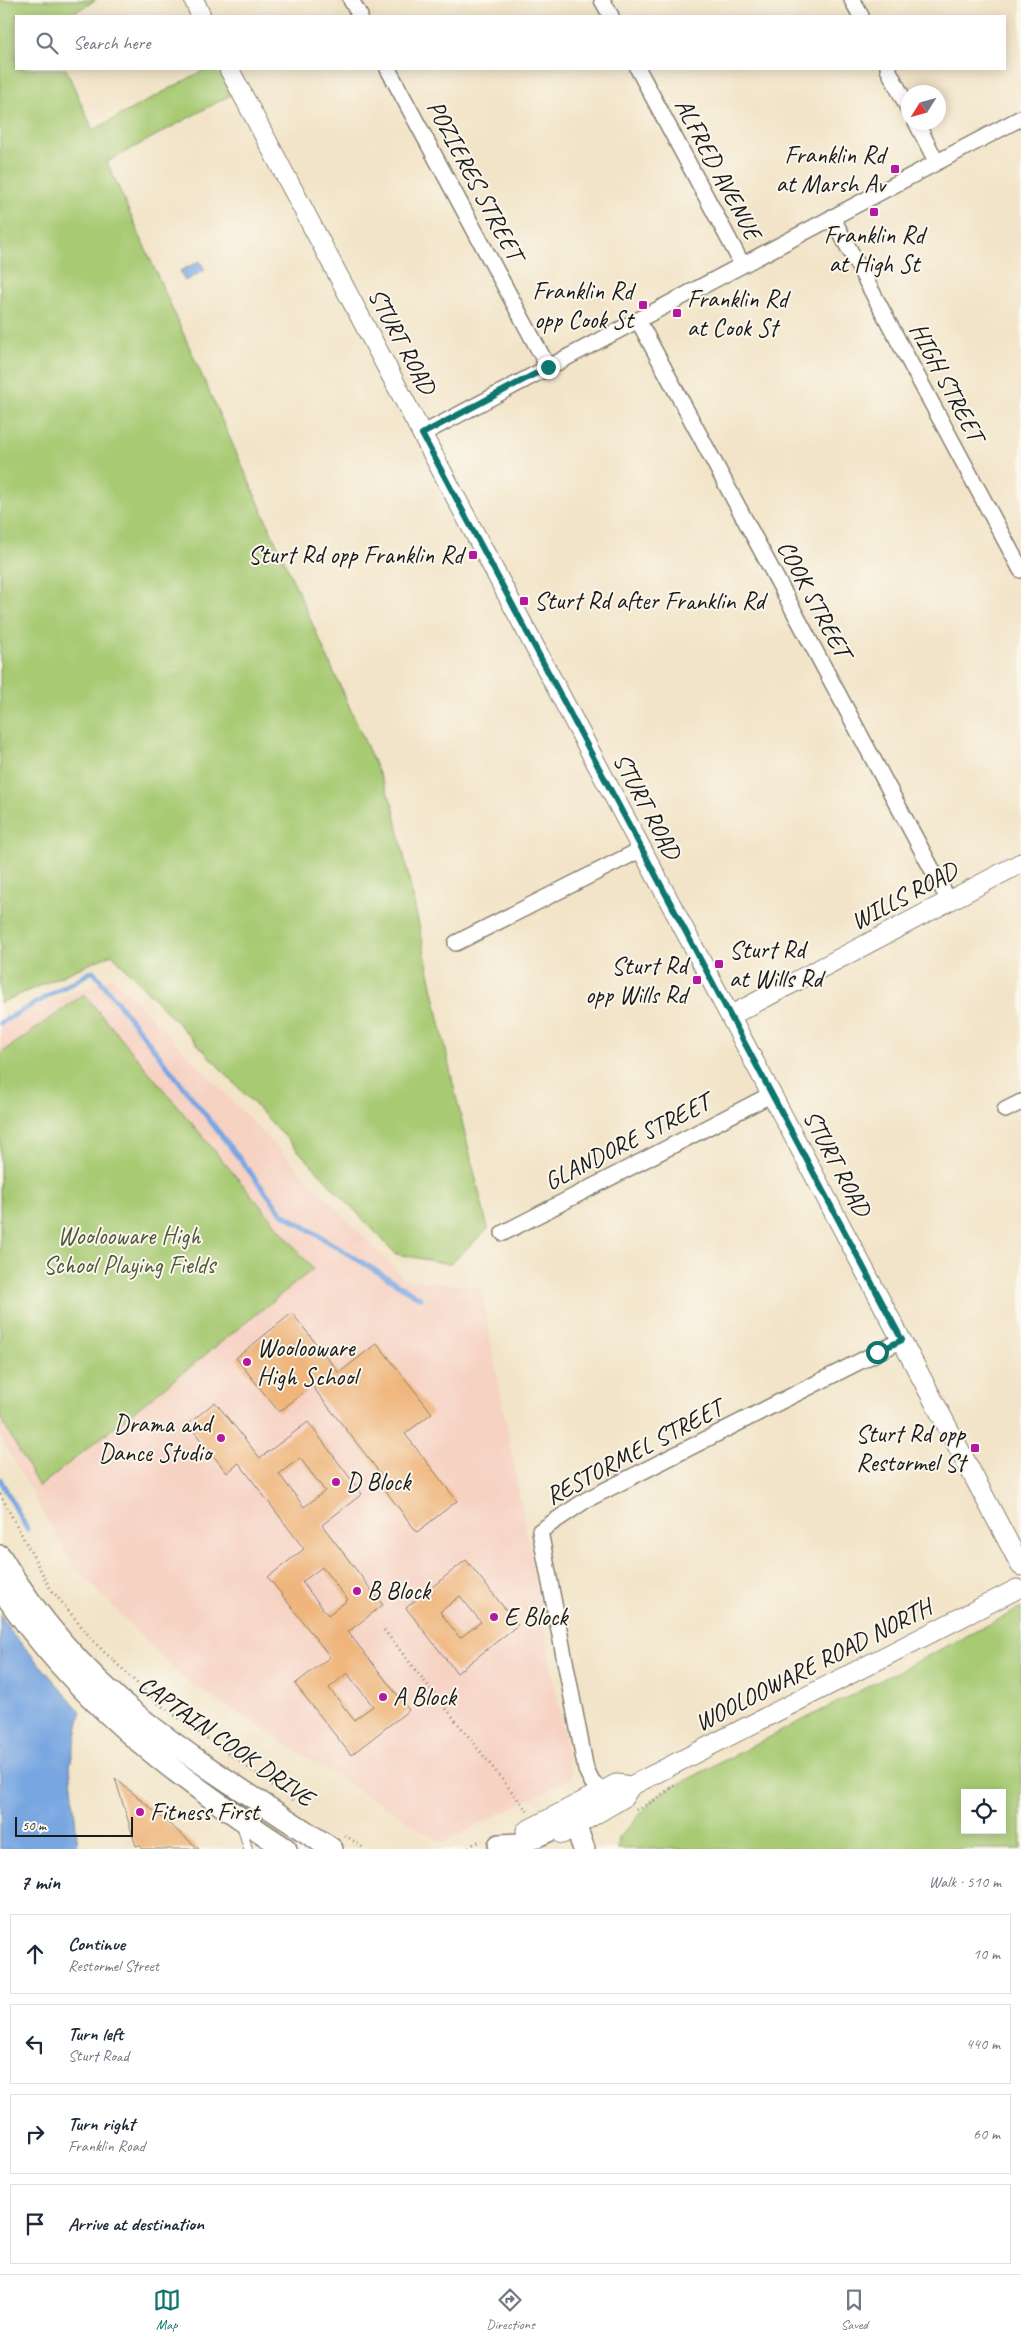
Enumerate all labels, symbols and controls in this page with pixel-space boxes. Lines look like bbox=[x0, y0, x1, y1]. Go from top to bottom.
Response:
search box bbox=[15, 15, 1006, 70]
icon: search bbox=[33, 29, 61, 57]
text: Search here bbox=[73, 31, 150, 55]
north arrow bbox=[901, 85, 946, 130]
street label: ALFRED AVENUE bbox=[667, 93, 770, 248]
street label: POZIERES STREET bbox=[419, 95, 534, 271]
place label: Franklin Rd at Marsh Av bbox=[776, 139, 888, 200]
marker: Franklin Rd at Marsh Av bbox=[889, 163, 901, 175]
marker: Franklin Rd at High St bbox=[868, 206, 880, 218]
place label: Franklin Rd at High St bbox=[824, 219, 927, 280]
place label: Franklin Rd opp Cook St bbox=[533, 275, 636, 336]
street label: STURT ROAD bbox=[361, 282, 444, 402]
place label: Franklin Rd at Cook St bbox=[687, 283, 791, 344]
marker: Franklin Rd opp Cook St bbox=[637, 299, 649, 311]
marker: Franklin Rd at Cook St bbox=[671, 307, 683, 319]
street label: HIGH STREET bbox=[902, 317, 994, 452]
route end bbox=[537, 356, 560, 379]
street label: COOK STREET bbox=[770, 535, 861, 669]
place label: Sturt Rd opp Franklin Rd bbox=[248, 539, 466, 571]
marker: Sturt Rd opp Franklin Rd bbox=[467, 549, 479, 561]
place label: Sturt Rd after Franklin Rd bbox=[534, 585, 769, 617]
marker: Sturt Rd after Franklin Rd bbox=[518, 595, 530, 607]
street label: STURT ROAD bbox=[606, 747, 689, 867]
street label: WILLS ROAD bbox=[845, 853, 965, 937]
place label: Sturt Rd at Wills Rd bbox=[729, 934, 826, 995]
place label: Sturt Rd opp Wills Rd bbox=[585, 950, 691, 1011]
marker: Sturt Rd at Wills Rd bbox=[713, 958, 725, 970]
marker: Sturt Rd opp Wills Rd bbox=[691, 974, 703, 986]
street label: GLANDORE STREET bbox=[539, 1084, 721, 1198]
street label: STURT ROAD bbox=[796, 1104, 879, 1224]
park label: Woolooware High School Playing Fields bbox=[43, 1220, 218, 1281]
place label: Woolooware High School bbox=[257, 1332, 362, 1393]
route start bbox=[866, 1341, 889, 1364]
marker: Woolooware High School bbox=[241, 1356, 253, 1368]
street label: RESTORMEL STREET bbox=[540, 1389, 733, 1512]
place label: Drama and Dance Studio bbox=[98, 1408, 215, 1469]
place label: Sturt Rd opp Restormel St bbox=[855, 1418, 969, 1479]
marker: Drama and Dance Studio bbox=[215, 1432, 227, 1444]
marker: Sturt Rd opp Restormel St bbox=[969, 1442, 981, 1454]
place label: D Block bbox=[346, 1466, 412, 1498]
marker: D Block bbox=[330, 1476, 342, 1488]
place label: B Block bbox=[367, 1575, 432, 1607]
marker: B Block bbox=[351, 1585, 363, 1597]
street label: WOOLOOWARE ROAD NORTH bbox=[689, 1590, 940, 1739]
place label: E Block bbox=[504, 1601, 569, 1633]
marker: E Block bbox=[488, 1611, 500, 1623]
street label: CAPTAIN COOK DRIVE bbox=[132, 1668, 322, 1815]
place label: A Block bbox=[393, 1681, 458, 1713]
marker: A Block bbox=[377, 1691, 389, 1703]
map controls bbox=[961, 1789, 1006, 1834]
button: locate bbox=[961, 1789, 1006, 1834]
place label: Fitness First bbox=[150, 1796, 262, 1828]
marker: Fitness First bbox=[134, 1806, 146, 1818]
scale bar bbox=[15, 1814, 132, 1837]
text: 50 m bbox=[22, 1817, 46, 1834]
text: 7 min bbox=[20, 1869, 60, 1895]
text: Walk · 510 m bbox=[929, 1872, 1001, 1892]
text: Continue bbox=[68, 1932, 125, 1956]
icon: ahead bbox=[21, 1940, 49, 1968]
text: 10 m bbox=[973, 1944, 1000, 1964]
text: Restormel Street bbox=[68, 1956, 159, 1976]
text: Turn left bbox=[68, 2022, 123, 2046]
icon: left bbox=[21, 2030, 49, 2058]
text: 440 m bbox=[966, 2034, 1000, 2054]
text: Sturt Road bbox=[68, 2046, 129, 2066]
text: Turn right bbox=[68, 2112, 135, 2136]
icon: right bbox=[21, 2120, 49, 2148]
text: 60 m bbox=[973, 2124, 1000, 2144]
text: Franklin Road bbox=[68, 2136, 145, 2156]
icon: arrive bbox=[21, 2210, 49, 2238]
text: Arrive at destination bbox=[68, 2212, 204, 2236]
tab: Map bbox=[153, 2286, 181, 2333]
tab: Directions bbox=[486, 2286, 535, 2333]
tab: Saved bbox=[840, 2286, 868, 2333]

